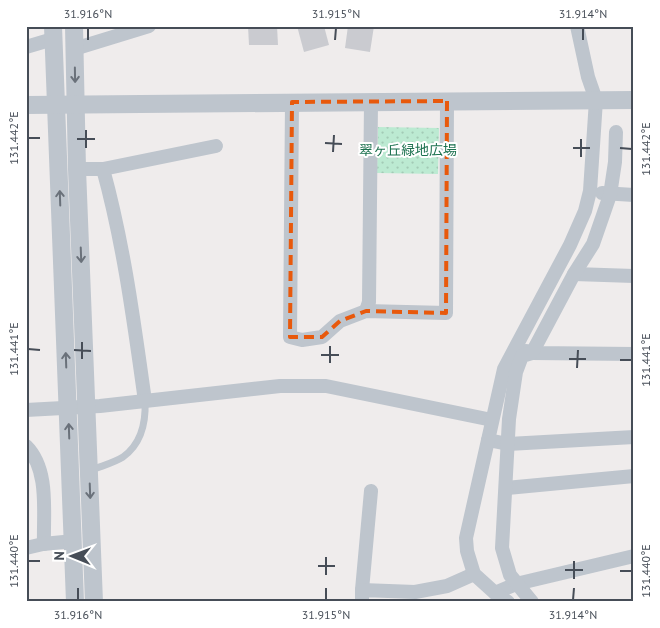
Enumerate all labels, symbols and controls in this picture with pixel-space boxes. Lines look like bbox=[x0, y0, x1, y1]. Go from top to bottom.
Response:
text: 31.916°N bbox=[64, 6, 112, 21]
text: 31.915°N bbox=[312, 6, 360, 21]
text: 31.914°N bbox=[559, 6, 607, 21]
one-way arrow bbox=[70, 66, 80, 83]
text: 131.442°E bbox=[6, 111, 21, 165]
text: 131.442°E bbox=[638, 122, 653, 176]
park label: 翠ヶ丘緑地広場 bbox=[359, 141, 457, 159]
one-way arrow bbox=[55, 190, 65, 206]
one-way arrow bbox=[76, 247, 85, 263]
text: 131.441°E bbox=[6, 322, 21, 376]
text: 131.441°E bbox=[638, 333, 653, 387]
one-way arrow bbox=[61, 353, 71, 369]
one-way arrow bbox=[64, 423, 73, 439]
one-way arrow bbox=[85, 482, 95, 499]
north arrow bbox=[48, 530, 98, 580]
text: 131.440°E bbox=[6, 534, 21, 588]
text: 131.440°E bbox=[638, 544, 653, 598]
text: N bbox=[50, 551, 68, 561]
text: 31.916°N bbox=[54, 607, 102, 622]
text: 31.915°N bbox=[302, 607, 350, 622]
text: 31.914°N bbox=[549, 607, 597, 622]

